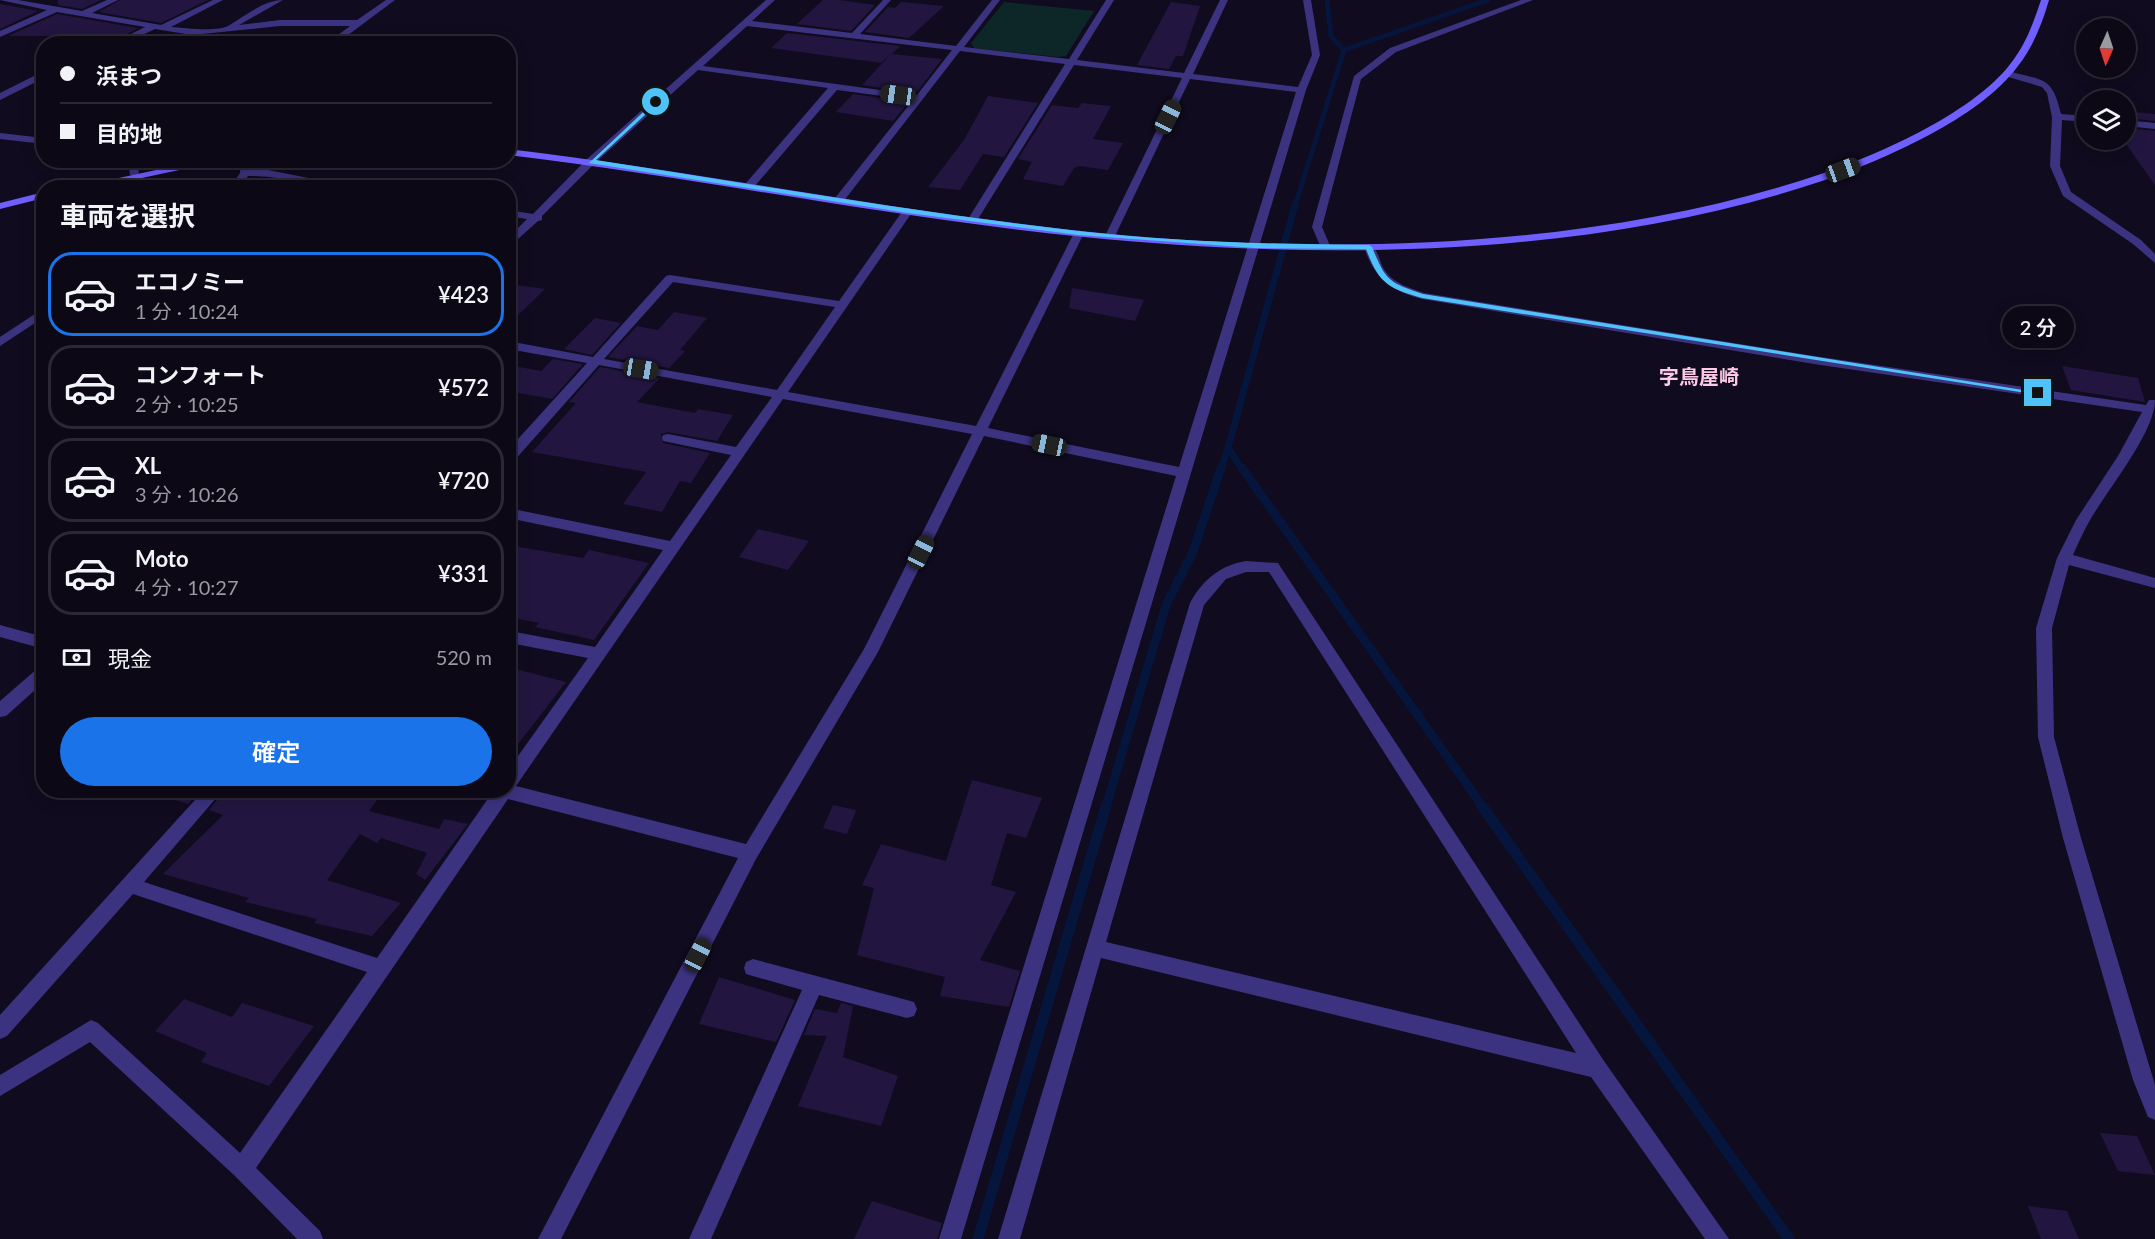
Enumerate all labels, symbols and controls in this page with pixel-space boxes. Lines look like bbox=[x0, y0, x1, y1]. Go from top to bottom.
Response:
north arrow bbox=[2076, 18, 2136, 78]
map controls bbox=[2076, 18, 2136, 150]
text: 浜まつ bbox=[96, 62, 162, 89]
car bbox=[879, 84, 917, 106]
route start bbox=[642, 88, 669, 115]
button: layers bbox=[2076, 90, 2136, 150]
car bbox=[1152, 97, 1184, 137]
text: 目的地 bbox=[96, 120, 162, 147]
car bbox=[1823, 155, 1863, 185]
text: 車両を選択 bbox=[60, 199, 195, 232]
icon: car bbox=[63, 267, 117, 321]
text: エコノミー bbox=[135, 268, 245, 295]
text: ¥423 bbox=[438, 281, 489, 308]
text: 1 分 · 10:24 bbox=[135, 299, 239, 323]
callout: 2 分 bbox=[2002, 306, 2074, 348]
text: 2 分 bbox=[2020, 315, 2056, 339]
car bbox=[622, 357, 660, 381]
icon: car bbox=[63, 360, 117, 414]
text: コンフォート bbox=[135, 361, 266, 388]
district label: 字鳥屋崎 bbox=[1659, 364, 1739, 388]
text: ¥572 bbox=[438, 374, 489, 401]
route end bbox=[2024, 379, 2051, 406]
text: 2 分 · 10:25 bbox=[135, 392, 239, 416]
car bbox=[1030, 432, 1068, 458]
text: XL bbox=[135, 452, 161, 479]
icon: car bbox=[63, 453, 117, 507]
text: ¥720 bbox=[438, 467, 489, 494]
text: 3 分 · 10:26 bbox=[135, 482, 239, 506]
car bbox=[905, 532, 937, 572]
text: Moto bbox=[135, 545, 189, 572]
icon: car bbox=[63, 546, 117, 600]
text: ¥331 bbox=[438, 560, 489, 587]
text: 4 分 · 10:27 bbox=[135, 575, 239, 599]
icon: cash bbox=[60, 641, 93, 674]
text: 現金 bbox=[108, 645, 152, 672]
text: 520 m bbox=[436, 645, 492, 669]
button: 確定 bbox=[60, 717, 492, 786]
car bbox=[682, 935, 714, 975]

